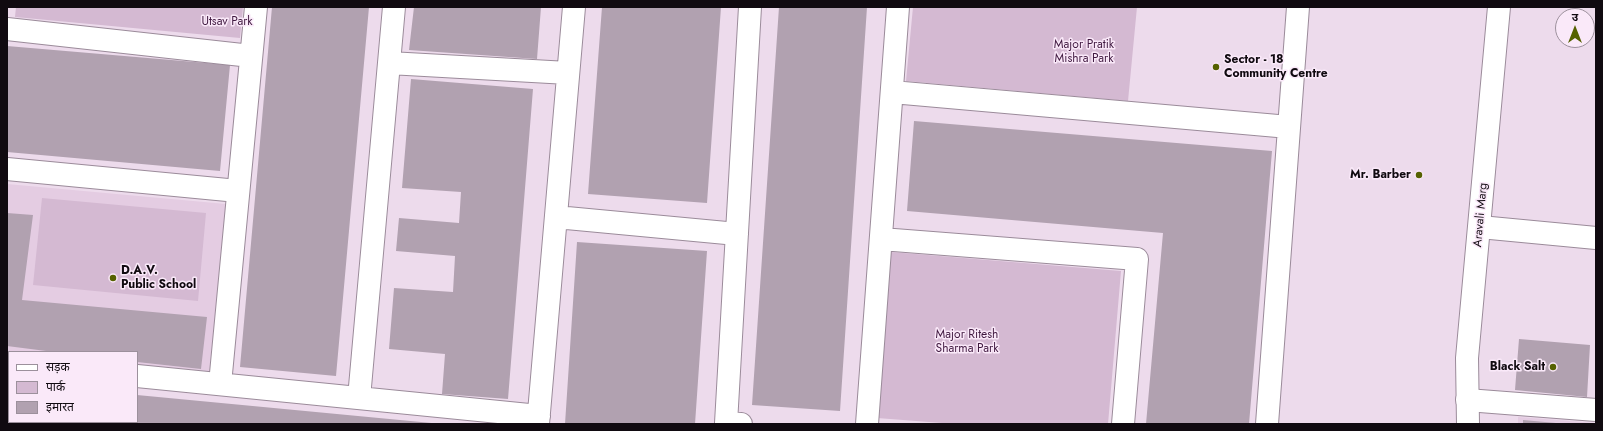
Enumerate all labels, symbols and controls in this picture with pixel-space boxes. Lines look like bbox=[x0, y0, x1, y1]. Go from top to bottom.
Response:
north arrow bbox=[1555, 8, 1595, 48]
text: उ bbox=[1572, 9, 1578, 25]
park label: Utsav Park bbox=[201, 15, 253, 29]
park label: Major Pratik Mishra Park bbox=[1054, 38, 1114, 66]
place label: Sector - 18 Community Centre bbox=[1224, 53, 1328, 81]
marker: Sector - 18 Community Centre bbox=[1211, 62, 1221, 72]
place label: Mr. Barber bbox=[1350, 168, 1411, 182]
marker: Mr. Barber bbox=[1414, 170, 1424, 180]
street label: Aravali Marg bbox=[1471, 182, 1491, 248]
place label: D.A.V. Public School bbox=[121, 264, 196, 292]
marker: D.A.V. Public School bbox=[108, 273, 118, 283]
park label: Major Ritesh Sharma Park bbox=[936, 328, 998, 356]
legend bbox=[8, 351, 138, 423]
text: सड़क bbox=[46, 358, 70, 376]
place label: Black Salt bbox=[1490, 360, 1545, 374]
marker: Black Salt bbox=[1548, 362, 1558, 372]
text: पार्क bbox=[46, 378, 65, 396]
text: इमारत bbox=[46, 398, 74, 416]

